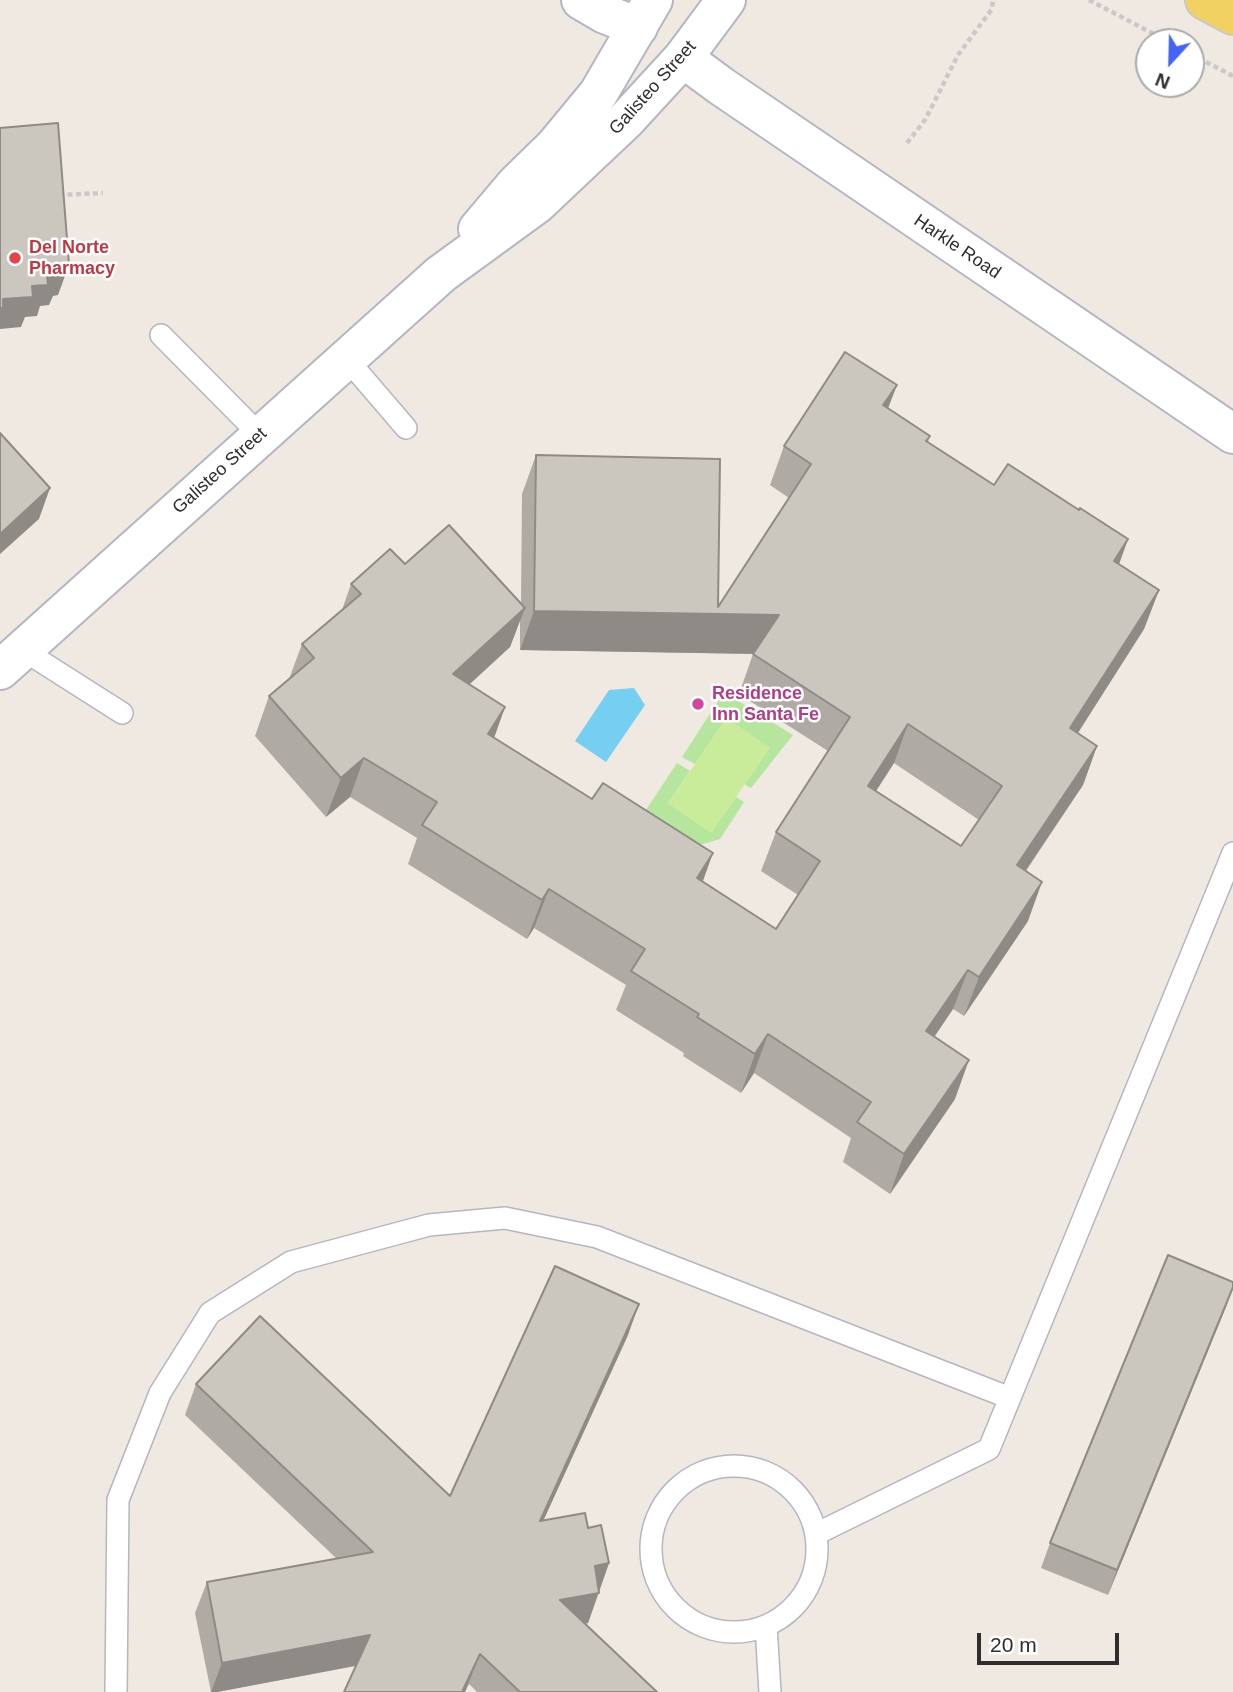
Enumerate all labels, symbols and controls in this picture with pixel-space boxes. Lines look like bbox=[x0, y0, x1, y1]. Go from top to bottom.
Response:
north arrow bbox=[1135, 28, 1205, 98]
street label: Galisteo Street bbox=[605, 37, 701, 139]
text: N bbox=[1152, 69, 1173, 93]
street label: Harkle Road bbox=[909, 210, 1005, 284]
place label: Del Norte Pharmacy bbox=[29, 237, 115, 280]
marker: Del Norte Pharmacy bbox=[7, 250, 23, 266]
street label: Galisteo Street bbox=[169, 423, 271, 519]
place label: Residence Inn Santa Fe bbox=[712, 683, 819, 726]
marker: Residence Inn Santa Fe bbox=[690, 696, 706, 712]
scale bar bbox=[981, 1618, 1123, 1662]
text: 20 m bbox=[990, 1633, 1037, 1656]

